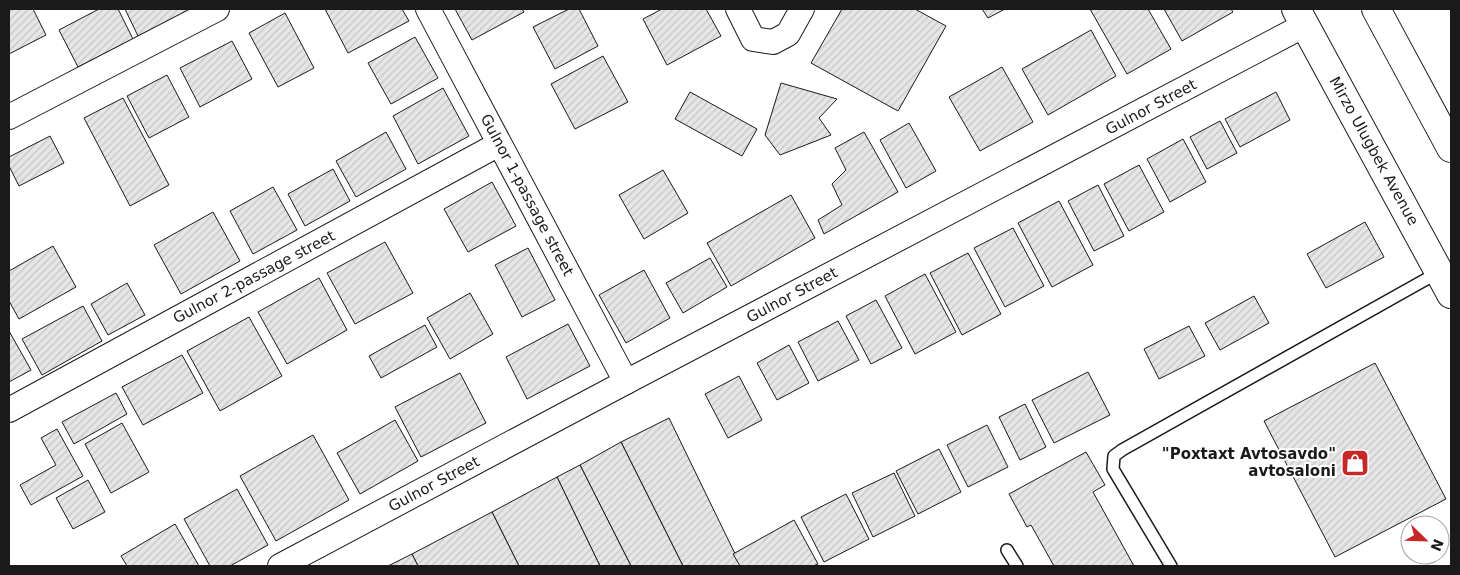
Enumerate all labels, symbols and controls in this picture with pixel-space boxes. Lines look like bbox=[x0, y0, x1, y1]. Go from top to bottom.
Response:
street label: Mirzo Ulugbek Avenue bbox=[1326, 74, 1422, 228]
street label: Gulnor Street bbox=[1102, 75, 1200, 139]
street label: Gulnor 1-passage street bbox=[477, 111, 577, 279]
street label: Gulnor 2-passage street bbox=[170, 227, 338, 327]
street label: Gulnor Street bbox=[743, 263, 841, 327]
place label: "Poxtaxt Avtosavdo" avtosaloni bbox=[1162, 445, 1336, 480]
shop icon: "Poxtaxt Avtosavdo" avtosaloni bbox=[1340, 448, 1370, 478]
street label: Gulnor Street bbox=[385, 452, 483, 516]
north arrow bbox=[1400, 515, 1450, 565]
text: N bbox=[1427, 537, 1447, 554]

